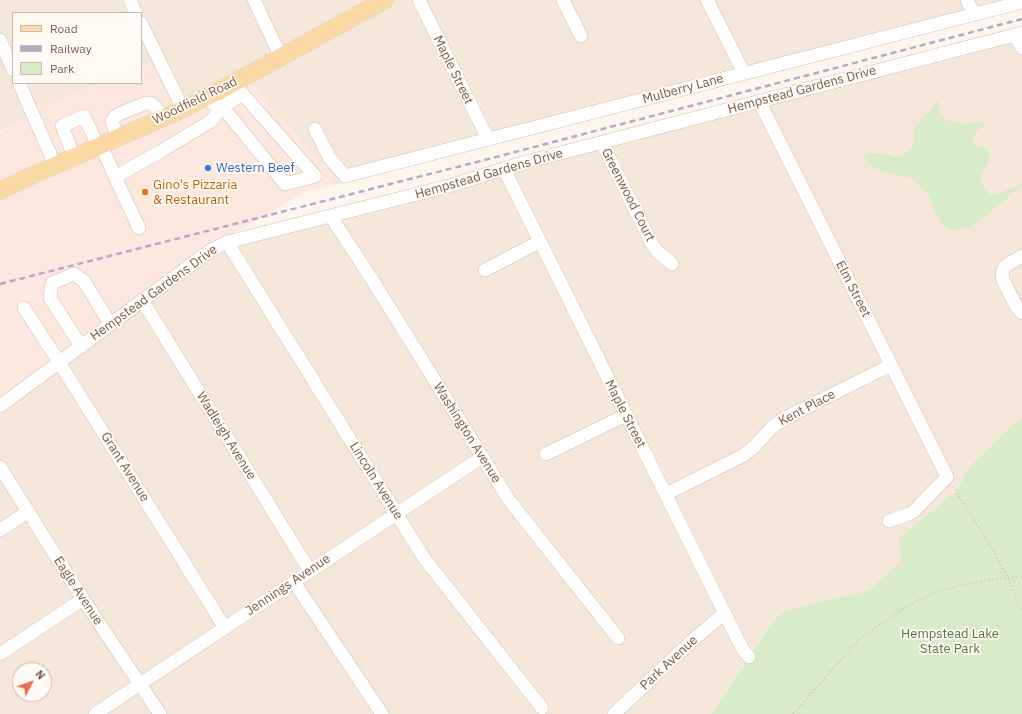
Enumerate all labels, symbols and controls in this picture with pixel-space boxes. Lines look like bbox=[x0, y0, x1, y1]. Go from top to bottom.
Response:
legend bbox=[12, 12, 142, 84]
text: Road bbox=[50, 21, 78, 36]
street label: Maple Street bbox=[430, 33, 476, 107]
text: Railway bbox=[50, 41, 92, 56]
text: Park bbox=[50, 61, 74, 76]
street label: Hempstead Gardens Drive bbox=[726, 63, 878, 117]
street label: Mulberry Lane bbox=[641, 71, 725, 107]
street label: Woodfield Road bbox=[150, 74, 240, 128]
street label: Hempstead Gardens Drive bbox=[413, 145, 565, 203]
street label: Greenwood Court bbox=[598, 146, 658, 244]
place label: Western Beef bbox=[216, 160, 295, 176]
marker: Western Beef bbox=[203, 163, 213, 173]
place label: Gino's Pizzaria & Restaurant bbox=[153, 177, 237, 208]
marker: Gino's Pizzaria & Restaurant bbox=[140, 187, 150, 197]
street label: Hempstead Gardens Drive bbox=[88, 242, 220, 344]
street label: Elm Street bbox=[832, 258, 874, 320]
street label: Maple Street bbox=[601, 377, 649, 451]
street label: Washington Avenue bbox=[430, 380, 504, 486]
street label: Kent Place bbox=[776, 387, 838, 429]
street label: Wadleigh Avenue bbox=[193, 389, 259, 483]
street label: Grant Avenue bbox=[97, 429, 153, 505]
street label: Lincoln Avenue bbox=[346, 439, 406, 523]
street label: Jennings Avenue bbox=[243, 551, 333, 619]
street label: Eagle Avenue bbox=[50, 554, 106, 628]
park label: Hempstead Lake State Park bbox=[901, 626, 999, 657]
street label: Park Avenue bbox=[637, 632, 701, 694]
north arrow bbox=[12, 662, 52, 702]
text: N bbox=[32, 667, 48, 682]

